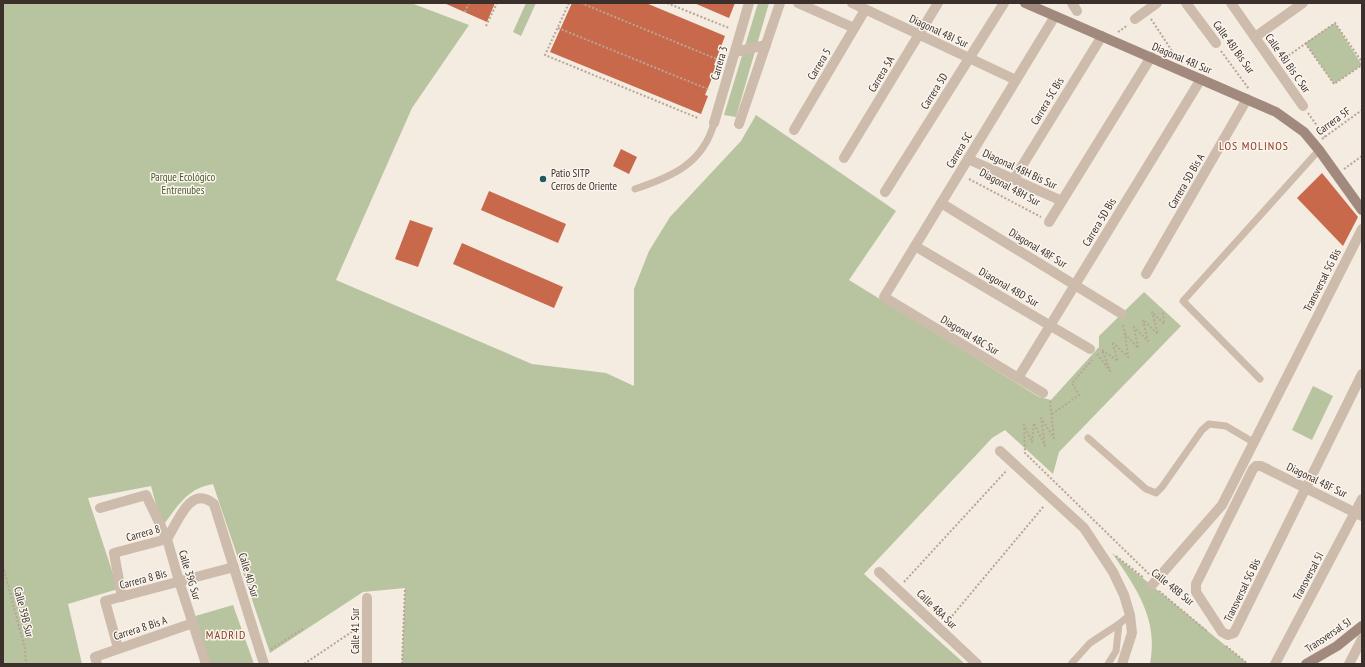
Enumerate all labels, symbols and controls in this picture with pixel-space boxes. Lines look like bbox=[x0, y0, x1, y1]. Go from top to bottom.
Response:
street label: Diagonal 48I Sur bbox=[907, 11, 971, 51]
street label: Calle 48J Bis Sur bbox=[1210, 18, 1258, 76]
street label: Calle 48J Bis C Sur bbox=[1262, 31, 1314, 95]
street label: Diagonal 48J Sur bbox=[1150, 39, 1214, 77]
street label: Carrera 3 bbox=[708, 44, 731, 82]
street label: Carrera 5 bbox=[804, 46, 834, 82]
street label: Carrera 5A bbox=[865, 53, 898, 95]
street label: Carrera 5D bbox=[917, 70, 951, 112]
street label: Carrera 5C Bis bbox=[1027, 74, 1067, 127]
street label: Carrera 5F bbox=[1313, 104, 1353, 138]
street label: Carrera 5C bbox=[943, 129, 975, 171]
district label: LOS MOLINOS bbox=[1219, 138, 1289, 153]
street label: Diagonal 48H Bis Sur bbox=[981, 146, 1059, 192]
street label: Carrera 5D Bis A bbox=[1165, 150, 1208, 211]
street label: Diagonal 48H Sur bbox=[977, 165, 1043, 209]
place label: Patio SITP Cerros de Oriente bbox=[551, 166, 617, 193]
park label: Parque Ecológico Entrenubes bbox=[151, 170, 216, 197]
marker: Patio SITP Cerros de Oriente bbox=[538, 174, 548, 184]
street label: Carrera 5D Bis bbox=[1079, 195, 1119, 249]
street label: Diagonal 48F Sur bbox=[1006, 225, 1070, 271]
street label: Transversal 5G Bis bbox=[1300, 246, 1344, 314]
street label: Diagonal 48D Sur bbox=[977, 264, 1041, 310]
street label: Diagonal 48C Sur bbox=[938, 312, 1002, 358]
street label: Diagonal 48F Sur bbox=[1285, 459, 1349, 501]
street label: Carrera 8 bbox=[124, 521, 162, 544]
street label: Calle 39G Sur bbox=[176, 548, 204, 602]
street label: Transversal 5I bbox=[1290, 550, 1326, 602]
street label: Calle 40 Sur bbox=[236, 551, 262, 599]
street label: Transversal 5G Bis bbox=[1221, 556, 1263, 624]
street label: Calle 48B Sur bbox=[1149, 565, 1197, 609]
street label: Carrera 8 Bis bbox=[118, 566, 168, 592]
street label: Calle 39B Sur bbox=[11, 585, 37, 639]
street label: Calle 48A Sur bbox=[914, 586, 960, 632]
street label: Calle 41 Sur bbox=[348, 608, 362, 654]
street label: Carrera 8 Bis A bbox=[111, 613, 169, 643]
street label: Transversal 5J bbox=[1302, 615, 1354, 655]
district label: MADRID bbox=[206, 627, 246, 642]

